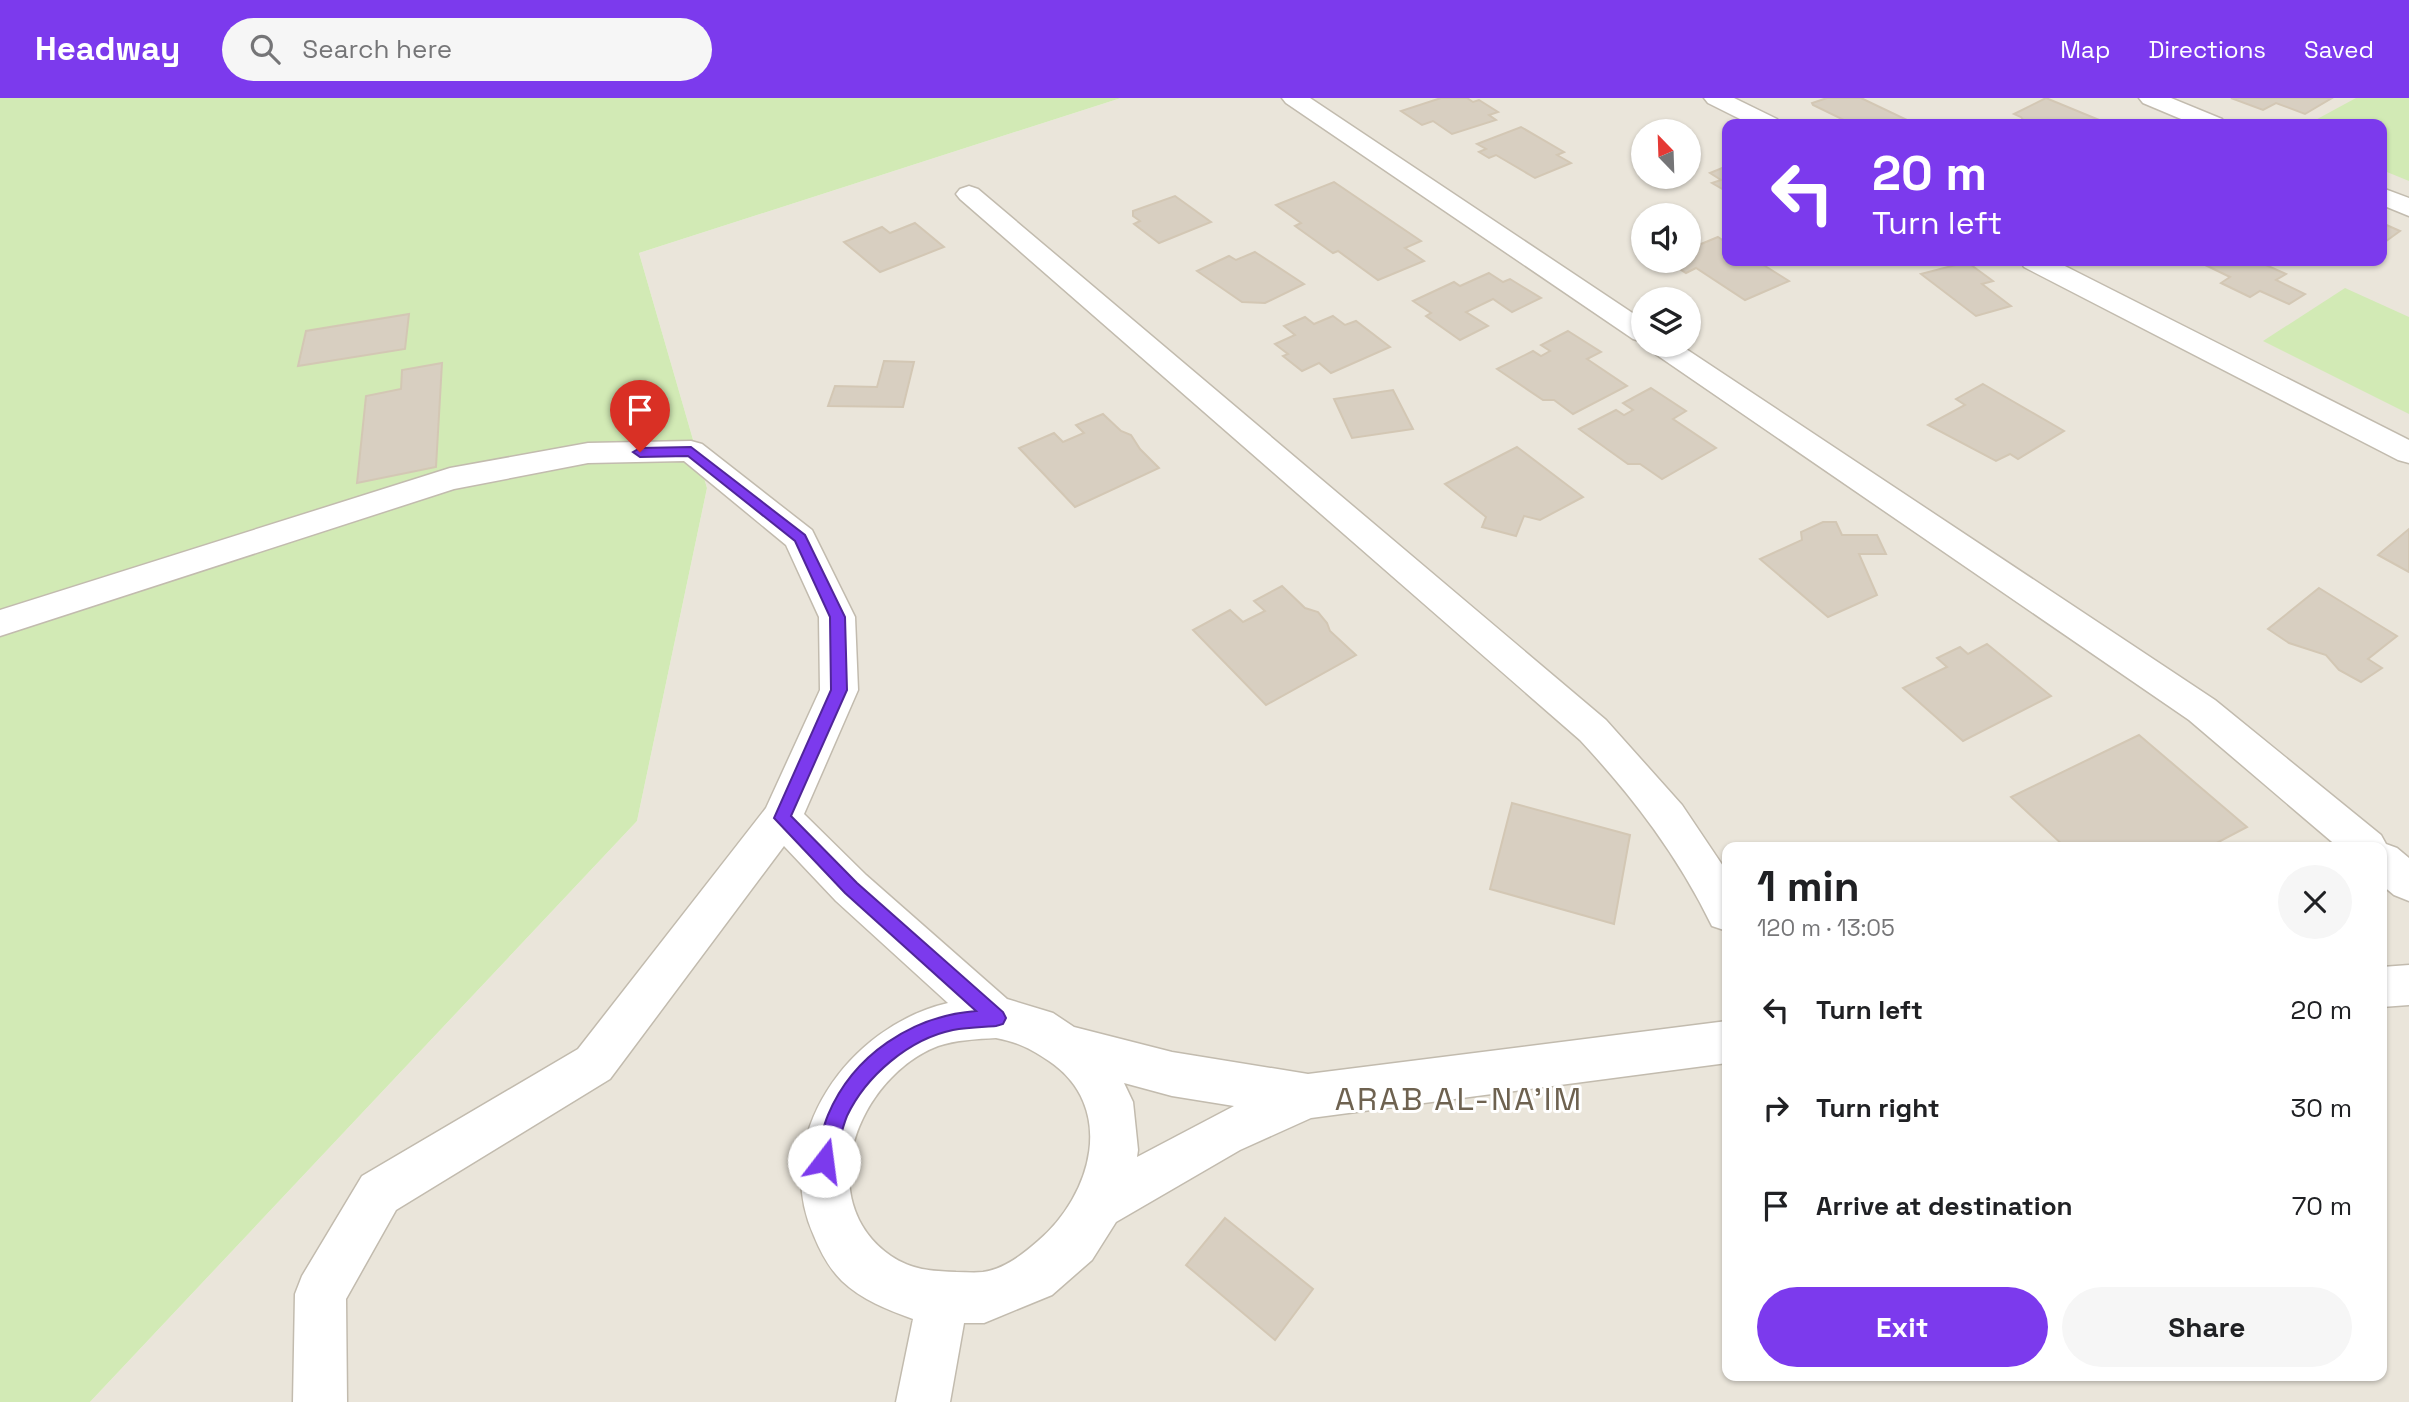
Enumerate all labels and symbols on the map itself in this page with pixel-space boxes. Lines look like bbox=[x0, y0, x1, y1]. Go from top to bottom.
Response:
north arrow bbox=[1631, 119, 1701, 189]
pin bbox=[610, 380, 670, 452]
district label: ARAB AL-NA'IM bbox=[1335, 1079, 1583, 1119]
position arrow bbox=[787, 1124, 861, 1198]

